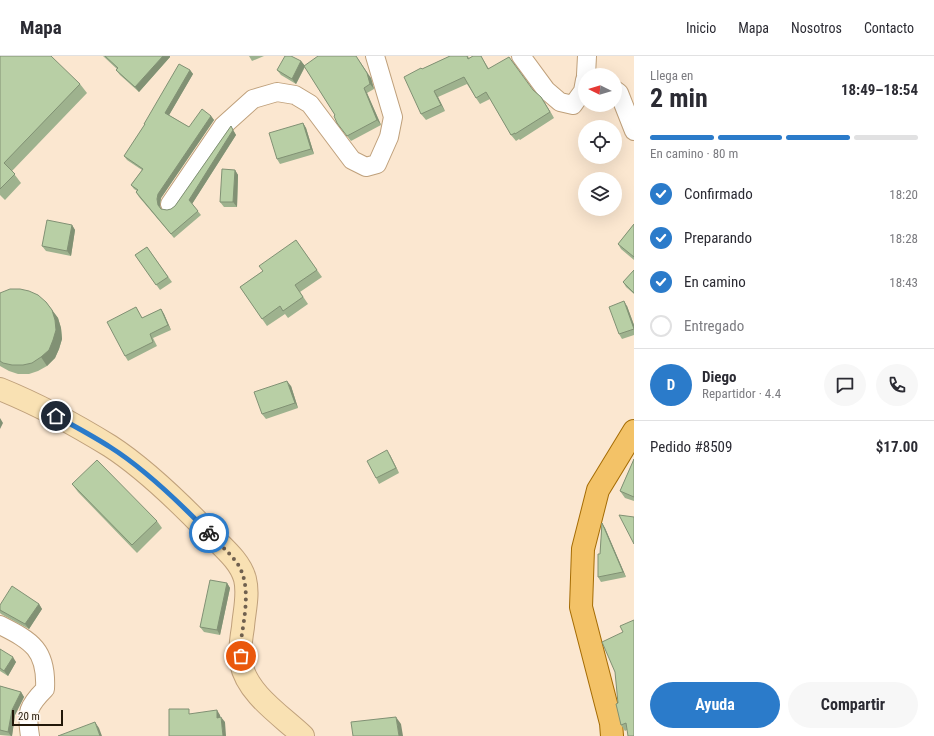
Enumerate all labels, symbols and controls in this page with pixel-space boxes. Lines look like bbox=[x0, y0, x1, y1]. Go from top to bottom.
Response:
text: Mapa bbox=[20, 16, 62, 39]
text: Inicio bbox=[686, 20, 716, 36]
text: Mapa bbox=[738, 20, 769, 36]
text: Nosotros bbox=[791, 20, 842, 36]
text: Contacto bbox=[864, 20, 914, 36]
north arrow bbox=[578, 68, 622, 112]
map controls bbox=[578, 68, 622, 216]
text: Llega en bbox=[650, 68, 693, 83]
text: 18:49–18:54 bbox=[841, 81, 918, 99]
text: 2 min bbox=[650, 83, 708, 113]
button: locate bbox=[578, 120, 622, 164]
text: En camino · 80 m bbox=[650, 146, 738, 161]
button: layers bbox=[578, 172, 622, 216]
icon: check bbox=[650, 183, 672, 205]
text: Confirmado bbox=[684, 185, 753, 203]
text: 18:20 bbox=[889, 187, 918, 202]
icon: check bbox=[650, 227, 672, 249]
text: Preparando bbox=[684, 229, 752, 247]
text: 18:28 bbox=[889, 231, 918, 246]
icon: check bbox=[650, 271, 672, 293]
text: En camino bbox=[684, 273, 746, 291]
text: 18:43 bbox=[889, 275, 918, 290]
text: Entregado bbox=[684, 317, 744, 335]
button: chat bbox=[824, 364, 866, 406]
button: phone bbox=[876, 364, 918, 406]
text: Diego bbox=[702, 368, 736, 386]
text: D bbox=[667, 376, 675, 394]
text: Repartidor · 4.4 bbox=[702, 386, 781, 401]
pin bbox=[39, 399, 73, 433]
icon: home bbox=[45, 405, 67, 427]
text: Pedido #8509 bbox=[650, 438, 732, 456]
text: $17.00 bbox=[876, 438, 918, 456]
courier bbox=[189, 513, 229, 553]
icon: bike bbox=[198, 522, 220, 544]
pin bbox=[224, 639, 258, 673]
icon: bag bbox=[230, 645, 252, 667]
button: Ayuda bbox=[650, 682, 780, 728]
button: Compartir bbox=[788, 682, 918, 728]
scale bar bbox=[12, 708, 63, 727]
text: 20 m bbox=[18, 710, 40, 723]

